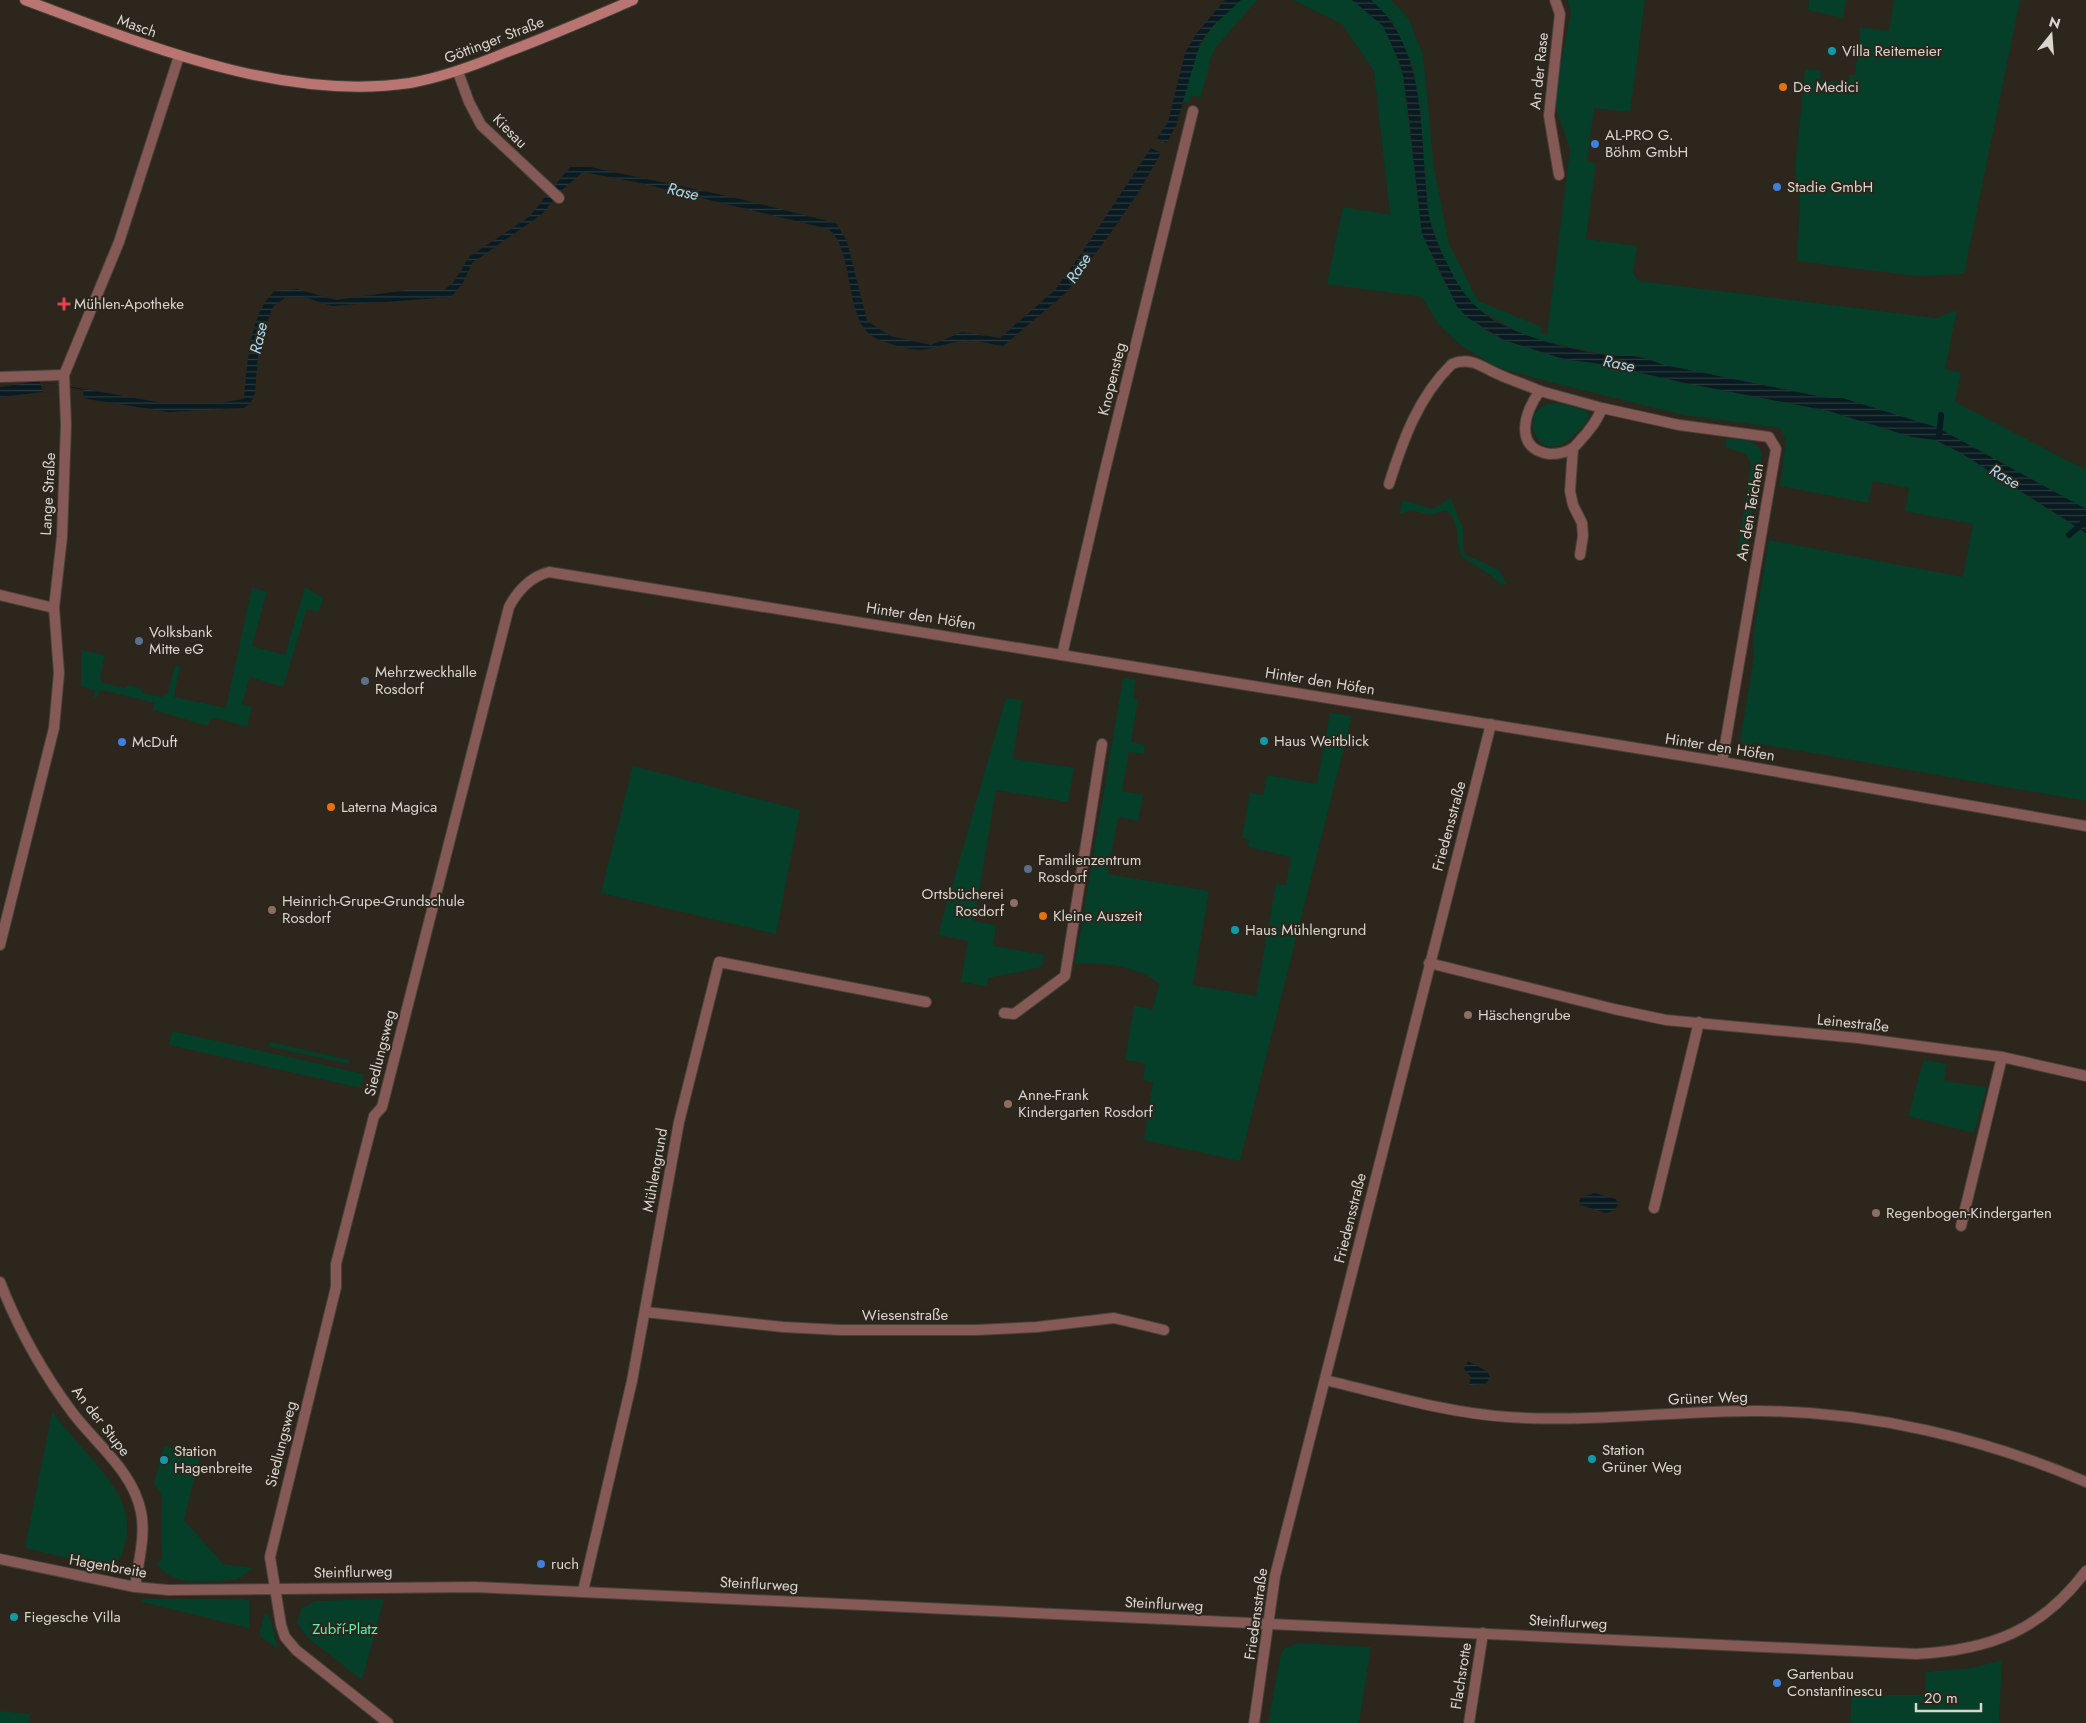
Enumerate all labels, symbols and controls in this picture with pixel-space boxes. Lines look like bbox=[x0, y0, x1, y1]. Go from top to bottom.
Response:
street label: Masch bbox=[114, 9, 160, 43]
north arrow bbox=[2026, 10, 2076, 60]
street label: Göttinger Straße bbox=[441, 11, 547, 69]
text: N bbox=[2047, 11, 2063, 34]
street label: An der Rase bbox=[1524, 31, 1554, 111]
place label: Villa Reitemeier bbox=[1842, 40, 1943, 62]
marker: Villa Reitemeier bbox=[1826, 45, 1838, 57]
place label: De Medici bbox=[1793, 76, 1859, 98]
marker: De Medici bbox=[1777, 81, 1789, 93]
street label: Kiesau bbox=[488, 109, 532, 153]
place label: AL-PRO G. Böhm GmbH bbox=[1605, 124, 1688, 163]
marker: AL-PRO G. Böhm GmbH bbox=[1589, 138, 1601, 150]
place label: Stadie GmbH bbox=[1787, 176, 1873, 198]
water label: Rase bbox=[665, 177, 701, 206]
marker: Stadie GmbH bbox=[1771, 181, 1783, 193]
water label: Rase bbox=[1060, 249, 1097, 288]
place label: Mühlen-Apotheke bbox=[74, 293, 184, 315]
marker: Mühlen-Apotheke bbox=[58, 298, 70, 310]
water label: Rase bbox=[244, 320, 273, 356]
street label: Knopensteg bbox=[1092, 340, 1132, 418]
water label: Rase bbox=[1601, 349, 1637, 378]
street label: Lange Straße bbox=[35, 452, 61, 536]
water label: Rase bbox=[1985, 458, 2024, 494]
street label: An den Teichen bbox=[1731, 462, 1769, 562]
street label: Hinter den Höfen bbox=[864, 596, 978, 636]
place label: Volksbank Mitte eG bbox=[149, 621, 213, 660]
marker: Volksbank Mitte eG bbox=[133, 635, 145, 647]
place label: Mehrzweckhalle Rosdorf bbox=[375, 661, 477, 700]
street label: Hinter den Höfen bbox=[1263, 661, 1377, 701]
marker: Mehrzweckhalle Rosdorf bbox=[359, 675, 371, 687]
street label: Hinter den Höfen bbox=[1663, 727, 1777, 767]
place label: Haus Weitblick bbox=[1274, 730, 1369, 752]
place label: McDuft bbox=[132, 731, 178, 753]
marker: Haus Weitblick bbox=[1258, 735, 1270, 747]
marker: McDuft bbox=[116, 736, 128, 748]
street label: Friedensstraße bbox=[1426, 778, 1472, 873]
place label: Laterna Magica bbox=[341, 796, 437, 818]
marker: Laterna Magica bbox=[325, 801, 337, 813]
place label: Familienzentrum Rosdorf bbox=[1038, 849, 1141, 888]
marker: Familienzentrum Rosdorf bbox=[1022, 863, 1034, 875]
place label: Ortsbücherei Rosdorf bbox=[922, 883, 1005, 922]
place label: Heinrich-Grupe-Grundschule Rosdorf bbox=[282, 890, 465, 929]
marker: Ortsbücherei Rosdorf bbox=[1008, 897, 1020, 909]
marker: Heinrich-Grupe-Grundschule Rosdorf bbox=[266, 904, 278, 916]
place label: Kleine Auszeit bbox=[1053, 905, 1142, 927]
marker: Kleine Auszeit bbox=[1037, 910, 1049, 922]
place label: Haus Mühlengrund bbox=[1245, 919, 1366, 941]
marker: Haus Mühlengrund bbox=[1229, 924, 1241, 936]
place label: Häschengrube bbox=[1478, 1004, 1571, 1026]
street label: Siedlungsweg bbox=[359, 1007, 401, 1099]
street label: Leinestraße bbox=[1816, 1008, 1890, 1038]
marker: Häschengrube bbox=[1462, 1009, 1474, 1021]
place label: Anne-Frank Kindergarten Rosdorf bbox=[1018, 1084, 1154, 1123]
marker: Anne-Frank Kindergarten Rosdorf bbox=[1002, 1098, 1014, 1110]
street label: Mühlengrund bbox=[637, 1126, 673, 1214]
street label: Friedensstraße bbox=[1328, 1170, 1372, 1265]
place label: Regenbogen-Kindergarten bbox=[1886, 1202, 2052, 1224]
marker: Regenbogen-Kindergarten bbox=[1870, 1207, 1882, 1219]
street label: Wiesenstraße bbox=[862, 1304, 948, 1326]
street label: An der Stupe bbox=[66, 1381, 136, 1461]
street label: Grüner Weg bbox=[1668, 1386, 1748, 1410]
street label: Siedlungsweg bbox=[260, 1398, 302, 1490]
place label: Station Grüner Weg bbox=[1602, 1439, 1682, 1478]
place label: Station Hagenbreite bbox=[174, 1440, 253, 1479]
marker: Station Grüner Weg bbox=[1586, 1453, 1598, 1465]
marker: Station Hagenbreite bbox=[158, 1454, 170, 1466]
street label: Hagenbreite bbox=[67, 1548, 149, 1584]
place label: ruch bbox=[551, 1553, 579, 1575]
marker: ruch bbox=[535, 1558, 547, 1570]
street label: Steinflurweg bbox=[313, 1560, 393, 1584]
street label: Friedensstraße bbox=[1239, 1566, 1273, 1661]
street label: Steinflurweg bbox=[719, 1571, 799, 1597]
street label: Steinflurweg bbox=[1124, 1591, 1204, 1617]
place label: Fiegesche Villa bbox=[24, 1606, 121, 1628]
street label: Steinflurweg bbox=[1528, 1609, 1608, 1635]
marker: Fiegesche Villa bbox=[8, 1611, 20, 1623]
park label: Zubří-Platz bbox=[312, 1618, 378, 1640]
street label: Flachsrotte bbox=[1445, 1641, 1477, 1711]
place label: Gartenbau Constantinescu bbox=[1787, 1663, 1882, 1702]
marker: Gartenbau Constantinescu bbox=[1771, 1677, 1783, 1689]
scale bar bbox=[1916, 1680, 1981, 1712]
text: 20 m bbox=[1924, 1687, 1958, 1709]

